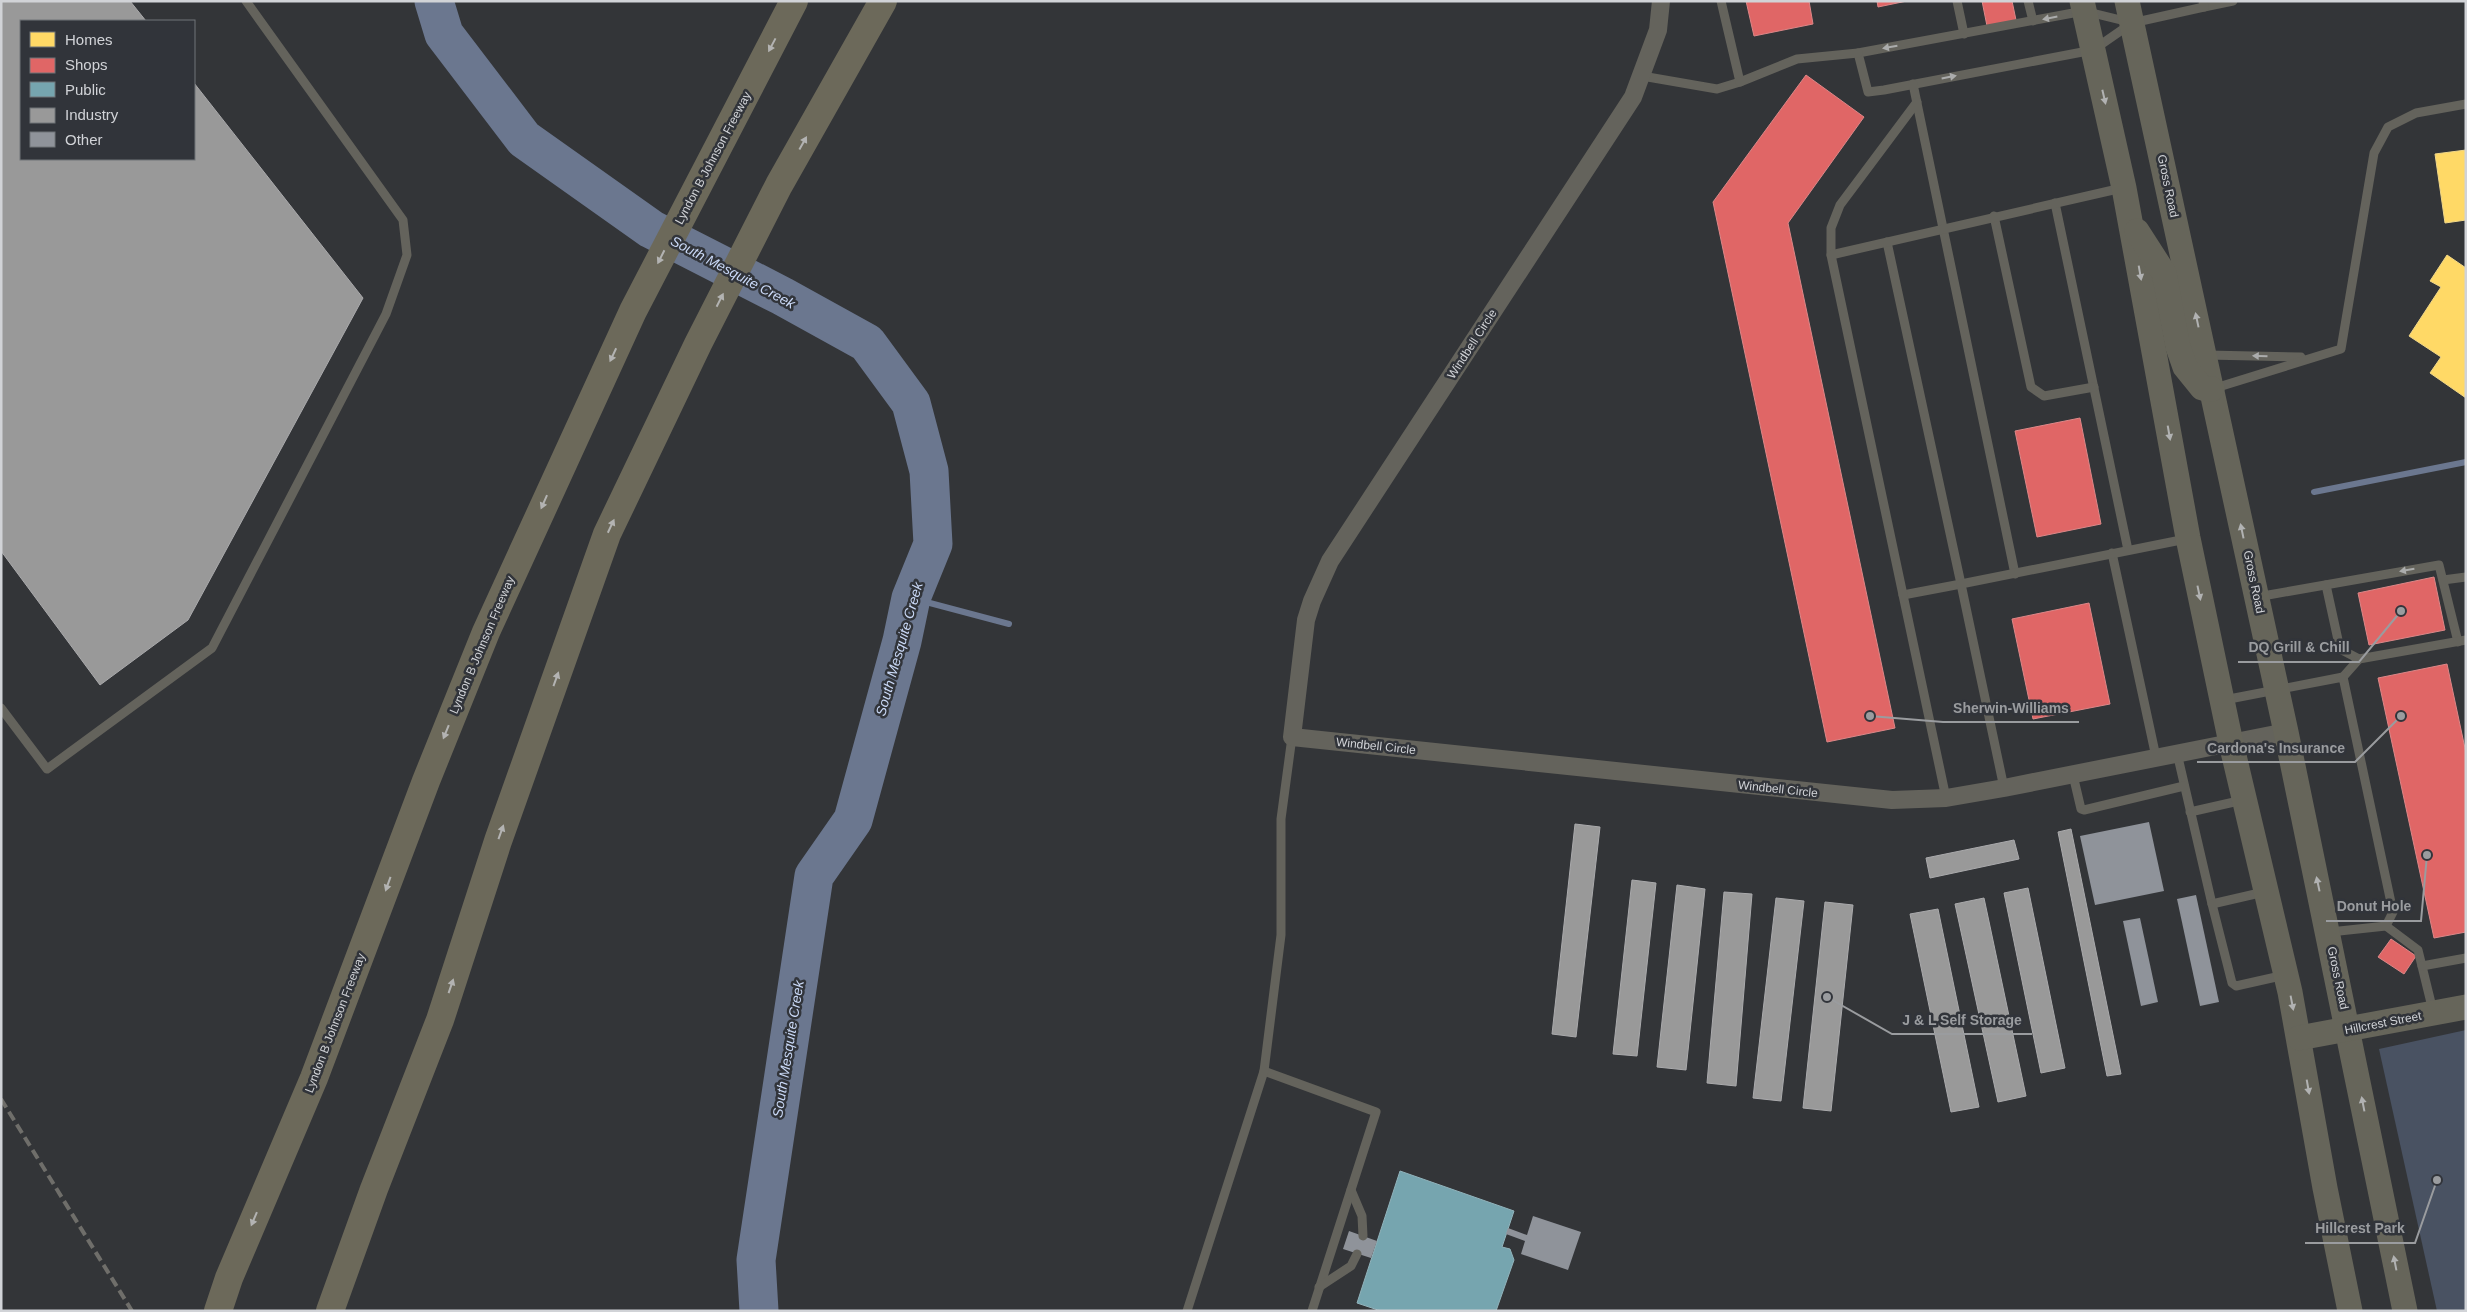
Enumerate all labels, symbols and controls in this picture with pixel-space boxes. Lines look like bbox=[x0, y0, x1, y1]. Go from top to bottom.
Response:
one-way arrow bbox=[2042, 14, 2058, 22]
legend bbox=[20, 20, 195, 160]
text: Homes bbox=[65, 31, 113, 48]
one-way arrow bbox=[768, 38, 776, 52]
one-way arrow bbox=[1882, 44, 1898, 52]
text: Shops bbox=[65, 56, 108, 73]
one-way arrow bbox=[1941, 73, 1957, 81]
text: Public bbox=[65, 81, 106, 98]
street label: Lyndon B Johnson Freeway bbox=[672, 89, 754, 227]
one-way arrow bbox=[2100, 90, 2108, 105]
text: Industry bbox=[65, 106, 119, 123]
text: Other bbox=[65, 131, 103, 148]
one-way arrow bbox=[798, 136, 807, 149]
street label: Gross Road bbox=[2154, 153, 2182, 219]
water label: South Mesquite Creek bbox=[668, 232, 799, 312]
one-way arrow bbox=[657, 250, 665, 264]
one-way arrow bbox=[2137, 266, 2145, 282]
one-way arrow bbox=[716, 293, 724, 307]
street label: Windbell Circle bbox=[1444, 306, 1500, 381]
one-way arrow bbox=[2193, 313, 2201, 328]
one-way arrow bbox=[608, 348, 616, 362]
one-way arrow bbox=[2252, 352, 2268, 360]
one-way arrow bbox=[2165, 426, 2173, 442]
one-way arrow bbox=[540, 495, 548, 509]
one-way arrow bbox=[608, 519, 616, 533]
one-way arrow bbox=[2238, 522, 2246, 538]
street label: Gross Road bbox=[2240, 549, 2268, 615]
one-way arrow bbox=[2399, 567, 2415, 575]
street label: Lyndon B Johnson Freeway bbox=[447, 574, 517, 716]
water label: South Mesquite Creek bbox=[872, 579, 926, 718]
one-way arrow bbox=[2195, 585, 2203, 600]
callout: DQ Grill & Chill bbox=[2238, 633, 2359, 662]
text: DQ Grill & Chill bbox=[2248, 639, 2350, 655]
one-way arrow bbox=[553, 671, 560, 686]
callout: Sherwin-Williams bbox=[1943, 693, 2079, 722]
text: Sherwin-Williams bbox=[1953, 700, 2069, 716]
one-way arrow bbox=[441, 725, 449, 739]
callout: Cardona's Insurance bbox=[2197, 733, 2355, 762]
street label: Windbell Circle bbox=[1335, 735, 1417, 757]
text: Cardona's Insurance bbox=[2207, 740, 2345, 756]
street label: Windbell Circle bbox=[1737, 778, 1819, 800]
one-way arrow bbox=[498, 824, 505, 839]
one-way arrow bbox=[384, 877, 392, 892]
one-way arrow bbox=[2314, 877, 2322, 892]
callout: Donut Hole bbox=[2326, 892, 2421, 921]
text: Donut Hole bbox=[2337, 898, 2412, 914]
street label: Gross Road bbox=[2324, 945, 2352, 1011]
street label: Lyndon B Johnson Freeway bbox=[302, 951, 368, 1095]
water label: South Mesquite Creek bbox=[769, 978, 807, 1119]
one-way arrow bbox=[448, 979, 456, 994]
one-way arrow bbox=[2289, 995, 2297, 1011]
callout: J & L Self Storage bbox=[1892, 1005, 2032, 1034]
street label: Hillcrest Street bbox=[2343, 1009, 2423, 1037]
text: J & L Self Storage bbox=[1902, 1012, 2022, 1028]
one-way arrow bbox=[2304, 1079, 2312, 1095]
one-way arrow bbox=[2359, 1095, 2367, 1111]
one-way arrow bbox=[249, 1212, 257, 1226]
callout: Hillcrest Park bbox=[2305, 1214, 2415, 1243]
text: Hillcrest Park bbox=[2315, 1220, 2405, 1236]
one-way arrow bbox=[2391, 1255, 2399, 1271]

